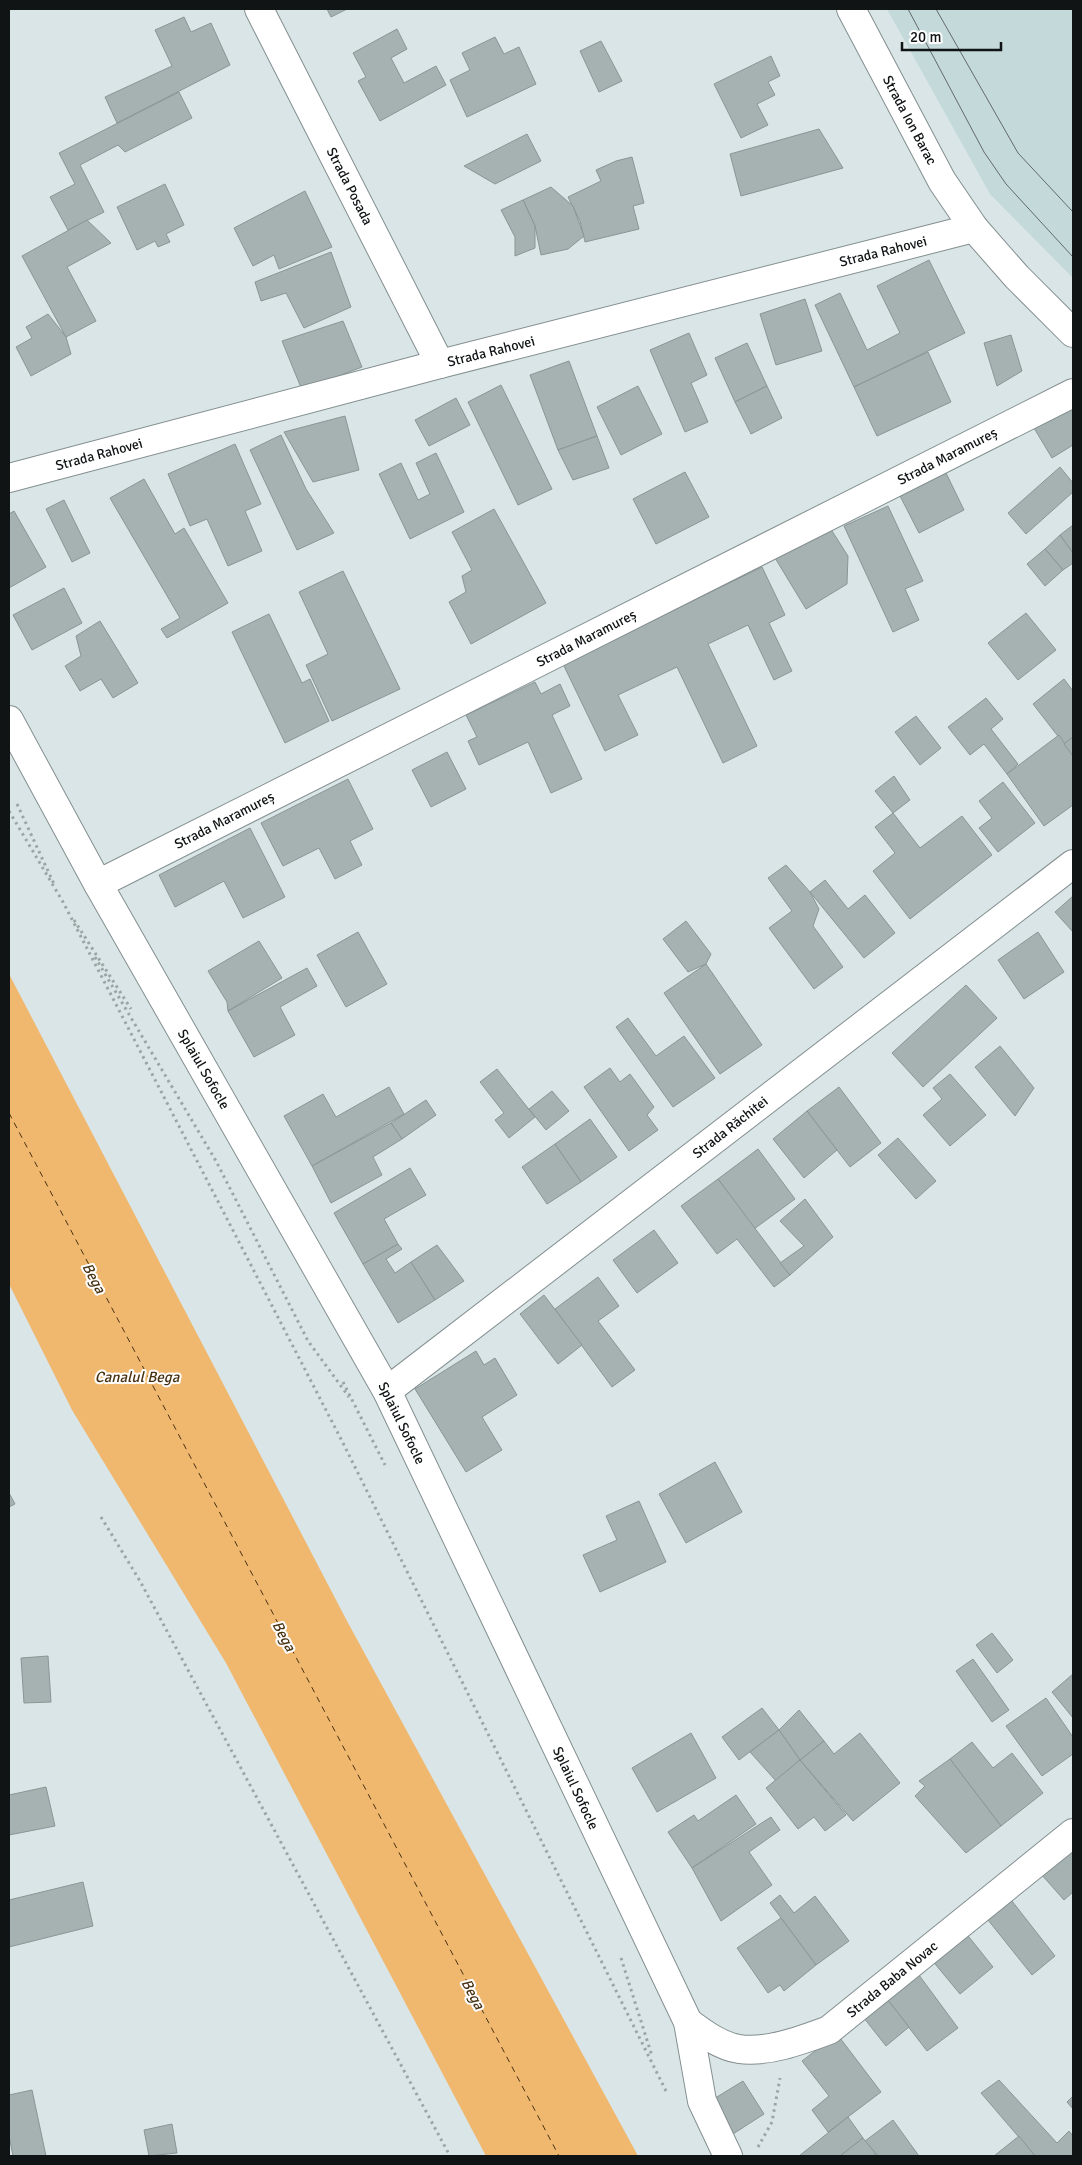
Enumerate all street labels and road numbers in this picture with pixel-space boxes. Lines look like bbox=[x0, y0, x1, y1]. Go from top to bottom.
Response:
street label: Strada Ion Barac bbox=[879, 73, 940, 168]
street label: Strada Posada bbox=[323, 145, 376, 228]
street label: Strada Rahovei bbox=[838, 232, 929, 271]
street label: Strada Rahovei bbox=[446, 332, 537, 371]
street label: Strada Maramureș bbox=[894, 424, 1000, 489]
street label: Strada Rahovei bbox=[54, 435, 145, 474]
street label: Strada Maramureș bbox=[533, 606, 639, 671]
street label: Strada Maramureș bbox=[171, 788, 277, 853]
street label: Splaiul Sofocle bbox=[174, 1026, 233, 1112]
street label: Strada Răchitei bbox=[689, 1093, 771, 1162]
street label: Splaiul Sofocle bbox=[374, 1379, 429, 1467]
street label: Splaiul Sofocle bbox=[549, 1744, 602, 1832]
street label: Strada Baba Novac bbox=[843, 1937, 942, 2021]

